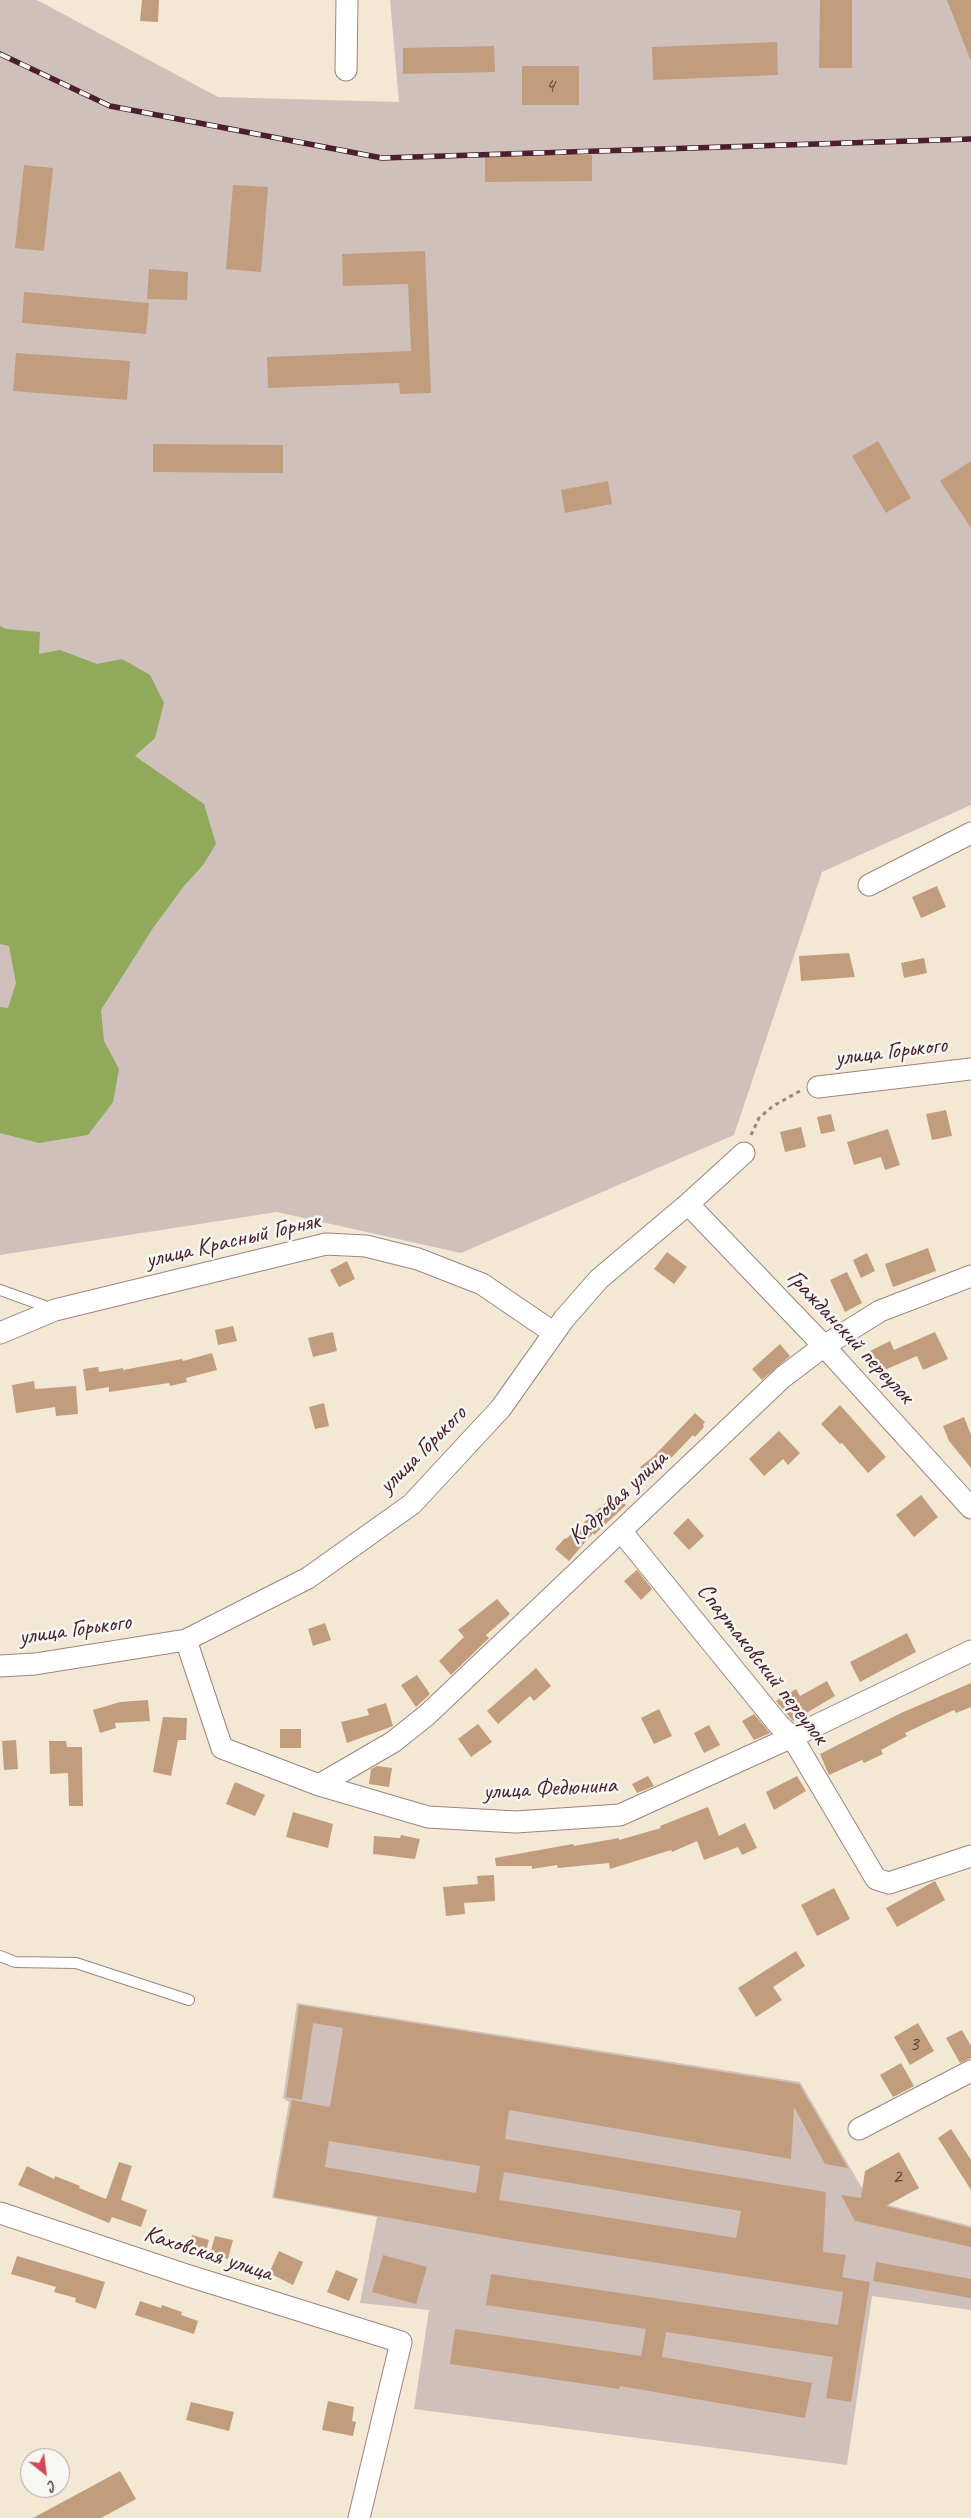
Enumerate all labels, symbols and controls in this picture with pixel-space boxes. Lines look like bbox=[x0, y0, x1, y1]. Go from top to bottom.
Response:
house number: 4 bbox=[545, 73, 555, 99]
street label: улица Горького bbox=[833, 1031, 949, 1073]
street label: улица Красный Горняк bbox=[143, 1207, 323, 1275]
street label: Гражданский переулок bbox=[780, 1264, 920, 1410]
street label: улица Горького bbox=[373, 1400, 473, 1500]
street label: Кадровая улица bbox=[562, 1445, 674, 1551]
street label: Спартаковский переулок bbox=[690, 1578, 834, 1750]
street label: улица Горького bbox=[17, 1608, 133, 1652]
street label: улица Федюнина bbox=[482, 1771, 618, 1807]
house number: 3 bbox=[909, 2031, 919, 2057]
house number: 2 bbox=[892, 2164, 902, 2190]
street label: Каховская улица bbox=[140, 2220, 276, 2288]
north arrow bbox=[20, 2448, 70, 2498]
text: С bbox=[45, 2477, 59, 2495]

